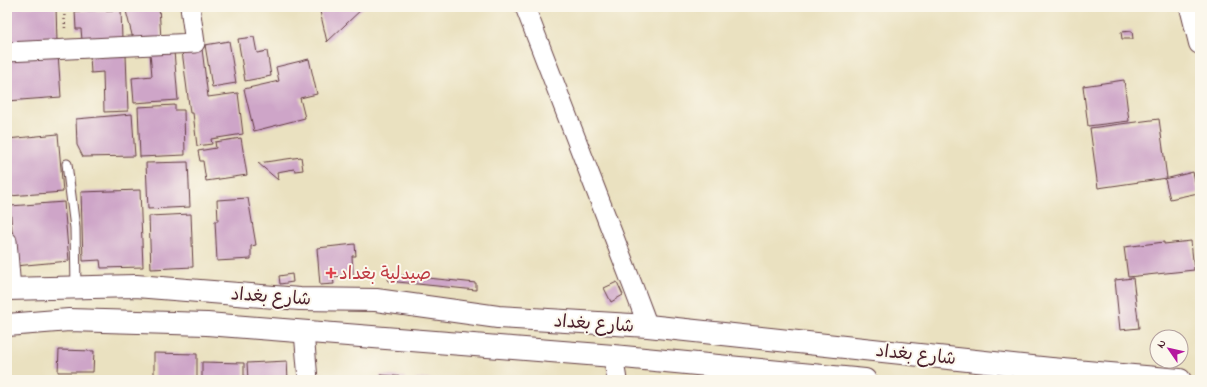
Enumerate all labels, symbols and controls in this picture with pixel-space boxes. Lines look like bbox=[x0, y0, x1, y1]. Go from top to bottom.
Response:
place label: صيدلية بغداد bbox=[339, 262, 431, 288]
marker: صيدلية بغداد bbox=[326, 268, 336, 278]
street label: شارع بغداد bbox=[230, 282, 312, 314]
street label: شارع بغداد bbox=[553, 309, 635, 341]
north arrow bbox=[1149, 329, 1189, 369]
text: N bbox=[1153, 336, 1170, 352]
street label: شارع بغداد bbox=[874, 339, 957, 373]

